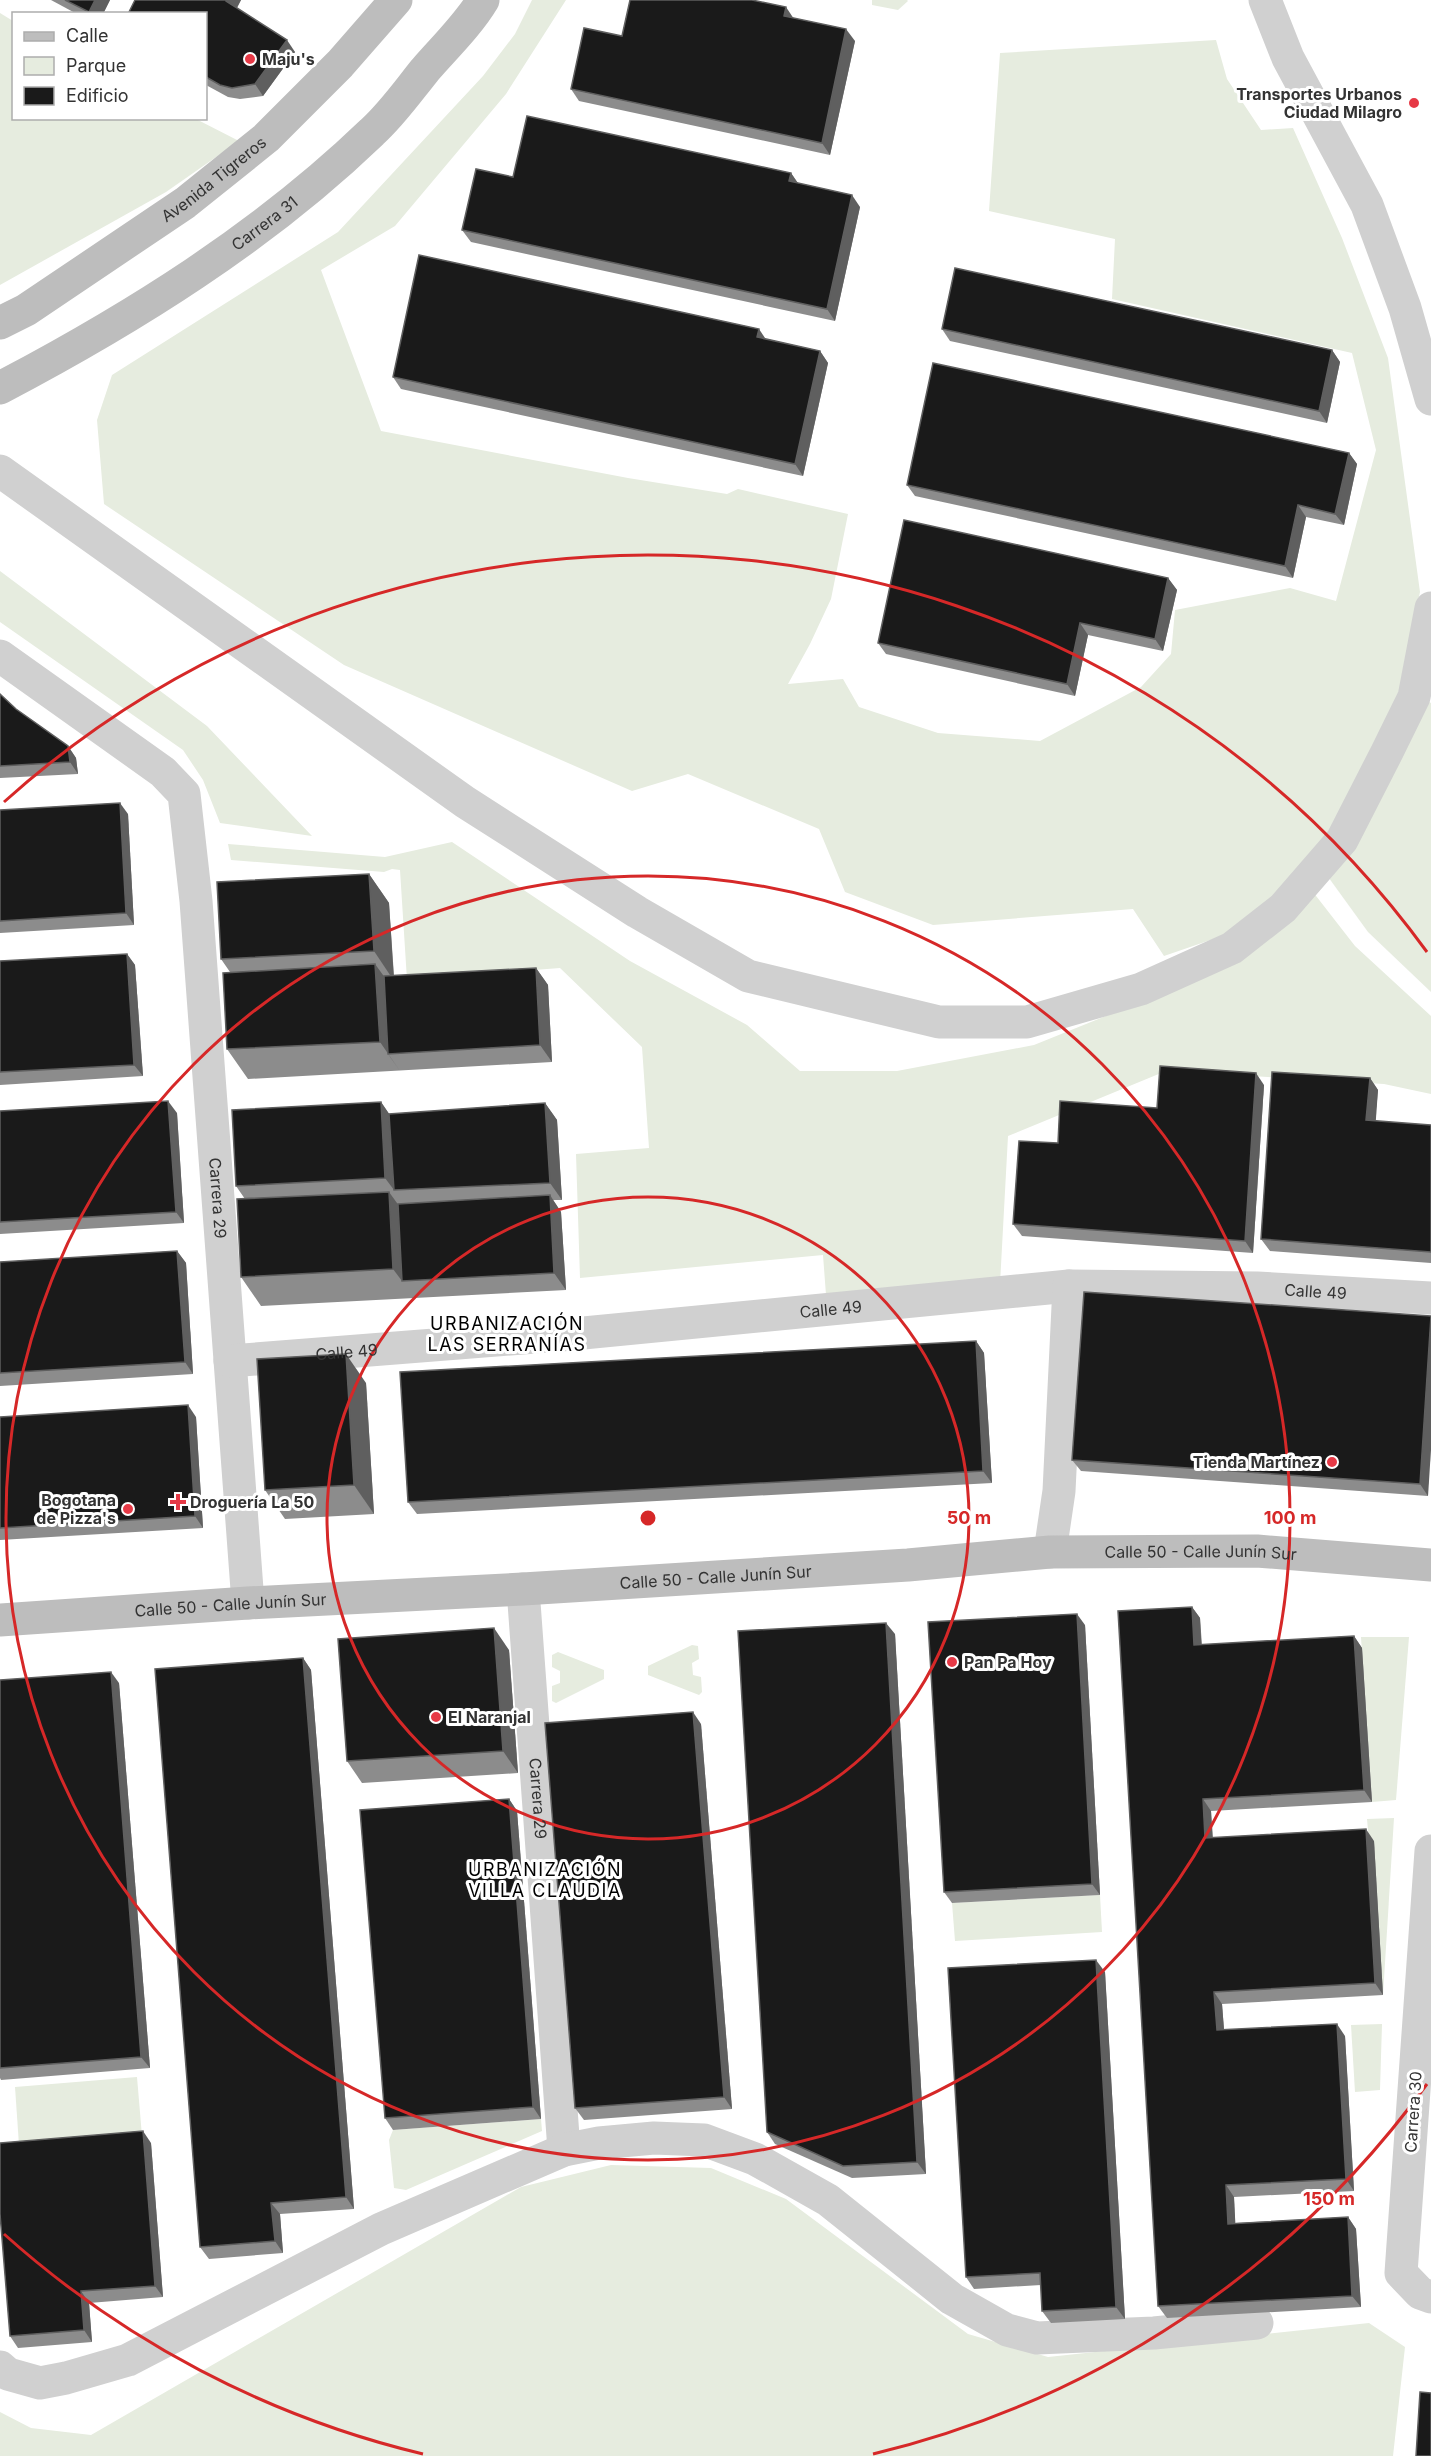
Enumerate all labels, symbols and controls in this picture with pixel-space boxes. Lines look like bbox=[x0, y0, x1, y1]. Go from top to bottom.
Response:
legend bbox=[12, 12, 207, 120]
text: Calle bbox=[66, 25, 108, 46]
place label: Maju's bbox=[262, 49, 315, 69]
marker: Maju's bbox=[243, 52, 257, 66]
text: Parque bbox=[66, 55, 126, 76]
place label: Transportes Urbanos Ciudad Milagro bbox=[1236, 84, 1402, 122]
text: Edificio bbox=[66, 85, 129, 106]
marker: Transportes Urbanos Ciudad Milagro bbox=[1407, 96, 1421, 110]
street label: Avenida Tigreros bbox=[157, 132, 270, 226]
street label: Carrera 31 bbox=[227, 192, 302, 255]
street label: Carrera 29 bbox=[205, 1157, 231, 1239]
street label: Calle 49 bbox=[1284, 1280, 1347, 1303]
street label: Calle 49 bbox=[799, 1296, 863, 1322]
district label: URBANIZACIÓN LAS SERRANÍAS bbox=[427, 1312, 587, 1355]
street label: Calle 49 bbox=[315, 1339, 379, 1364]
place label: Tienda Martínez bbox=[1193, 1452, 1320, 1472]
marker: Tienda Martínez bbox=[1325, 1455, 1339, 1469]
place label: Bogotana de Pizza's bbox=[36, 1490, 116, 1528]
place label: Droguería La 50 bbox=[190, 1492, 314, 1512]
marker: Droguería La 50 bbox=[171, 1495, 185, 1509]
marker: Bogotana de Pizza's bbox=[121, 1502, 135, 1516]
text: 50 m bbox=[947, 1507, 991, 1528]
text: 100 m bbox=[1264, 1507, 1316, 1528]
centre of rings bbox=[638, 1508, 658, 1528]
street label: Calle 50 - Calle Junín Sur bbox=[1104, 1541, 1298, 1564]
street label: Calle 50 - Calle Junín Sur bbox=[619, 1561, 812, 1593]
street label: Calle 50 - Calle Junín Sur bbox=[134, 1589, 327, 1621]
place label: Pan Pa Hoy bbox=[964, 1652, 1052, 1672]
marker: Pan Pa Hoy bbox=[945, 1655, 959, 1669]
place label: El Naranjal bbox=[448, 1707, 531, 1727]
marker: El Naranjal bbox=[429, 1710, 443, 1724]
street label: Carrera 29 bbox=[525, 1757, 551, 1840]
district label: URBANIZACIÓN VILLA CLAUDIA bbox=[468, 1858, 622, 1901]
street label: Carrera 30 bbox=[1400, 2071, 1426, 2153]
text: 150 m bbox=[1303, 2188, 1355, 2209]

